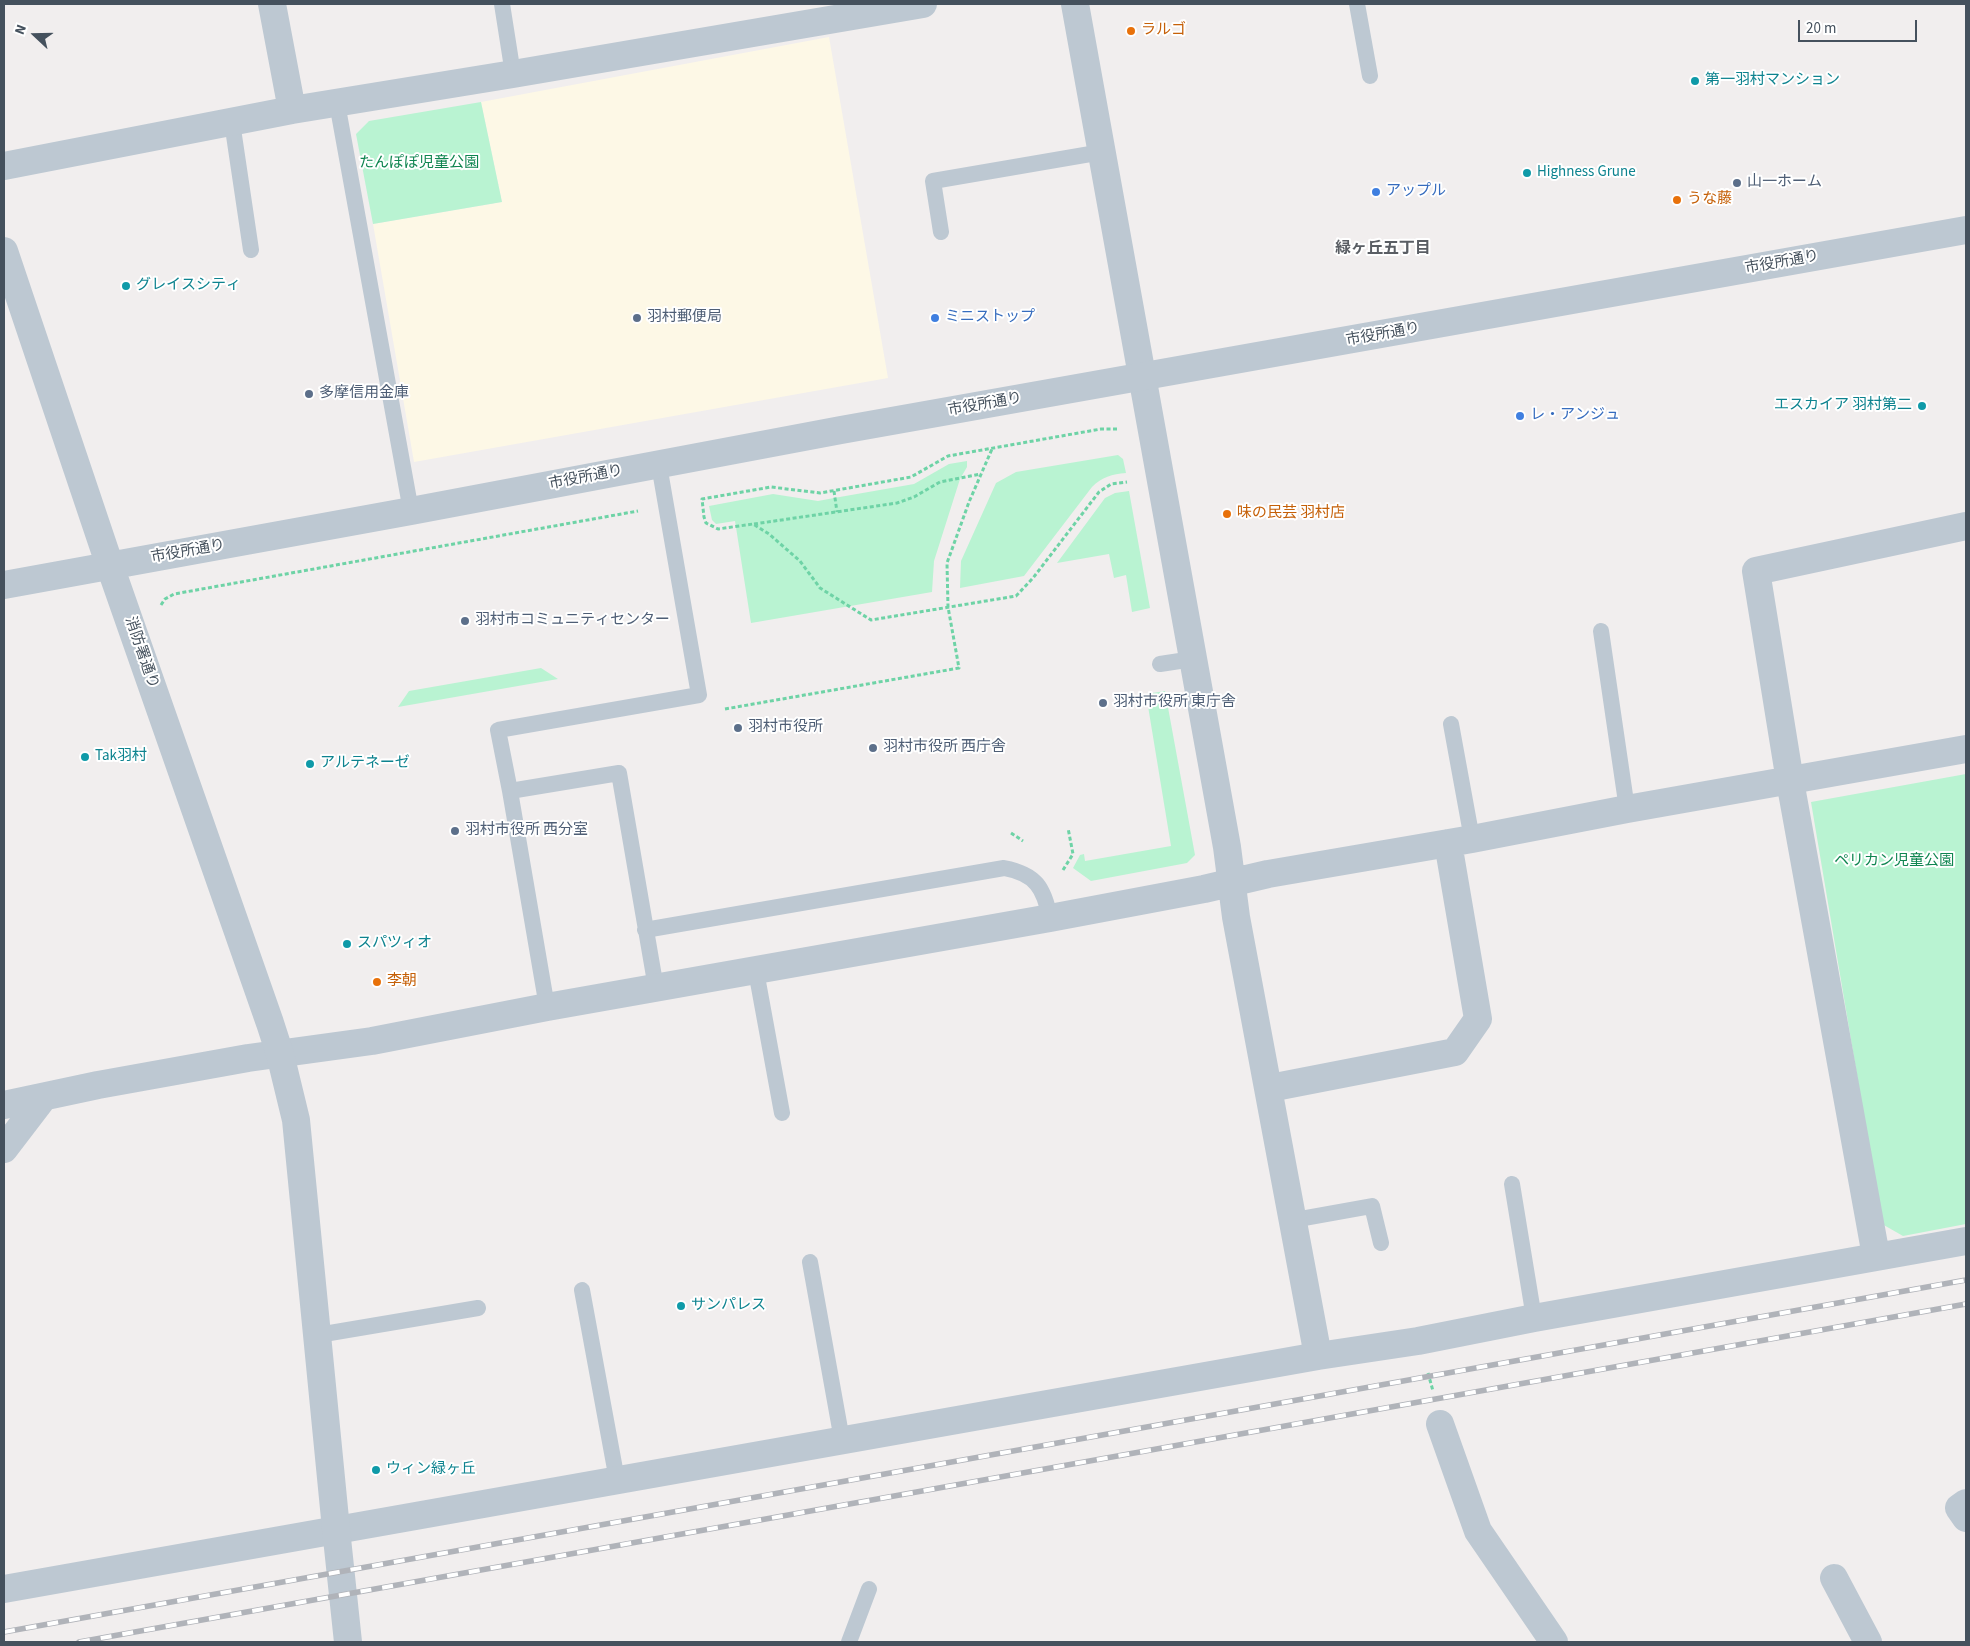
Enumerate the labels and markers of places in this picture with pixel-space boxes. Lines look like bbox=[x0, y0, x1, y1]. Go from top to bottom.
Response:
place label: ラルゴ bbox=[1141, 22, 1186, 40]
marker: ラルゴ bbox=[1125, 25, 1137, 37]
place label: 第一羽村マンション bbox=[1705, 72, 1840, 90]
marker: 第一羽村マンション bbox=[1689, 75, 1701, 87]
place label: Highness Grune bbox=[1537, 164, 1636, 182]
marker: Highness Grune bbox=[1521, 167, 1533, 179]
place label: 山一ホーム bbox=[1747, 174, 1822, 192]
marker: 山一ホーム bbox=[1731, 177, 1743, 189]
place label: アップル bbox=[1386, 183, 1446, 201]
marker: アップル bbox=[1370, 186, 1382, 198]
place label: うな藤 bbox=[1687, 191, 1732, 209]
marker: うな藤 bbox=[1671, 194, 1683, 206]
place label: グレイスシティ bbox=[136, 277, 241, 295]
marker: グレイスシティ bbox=[120, 280, 132, 292]
place label: 羽村郵便局 bbox=[647, 309, 722, 327]
place label: ミニストップ bbox=[945, 309, 1035, 327]
marker: 羽村郵便局 bbox=[631, 312, 643, 324]
marker: ミニストップ bbox=[929, 312, 941, 324]
place label: 多摩信用金庫 bbox=[319, 385, 409, 403]
marker: 多摩信用金庫 bbox=[303, 388, 315, 400]
place label: エスカイア 羽村第二 bbox=[1774, 397, 1912, 415]
marker: エスカイア 羽村第二 bbox=[1916, 400, 1928, 412]
place label: レ・アンジュ bbox=[1530, 407, 1620, 425]
marker: レ・アンジュ bbox=[1514, 410, 1526, 422]
place label: 味の民芸 羽村店 bbox=[1237, 505, 1345, 523]
marker: 味の民芸 羽村店 bbox=[1221, 508, 1233, 520]
place label: 羽村市コミュニティセンター bbox=[475, 612, 670, 630]
marker: 羽村市コミュニティセンター bbox=[459, 615, 471, 627]
place label: 羽村市役所 東庁舎 bbox=[1113, 694, 1236, 712]
marker: 羽村市役所 東庁舎 bbox=[1097, 697, 1109, 709]
place label: 羽村市役所 bbox=[748, 719, 823, 737]
marker: 羽村市役所 bbox=[732, 722, 744, 734]
place label: 羽村市役所 西庁舎 bbox=[883, 739, 1006, 757]
marker: 羽村市役所 西庁舎 bbox=[867, 742, 879, 754]
place label: Tak羽村 bbox=[95, 748, 147, 766]
marker: Tak羽村 bbox=[79, 751, 91, 763]
place label: アルテネーゼ bbox=[320, 755, 410, 773]
marker: アルテネーゼ bbox=[304, 758, 316, 770]
place label: 羽村市役所 西分室 bbox=[465, 822, 588, 840]
marker: 羽村市役所 西分室 bbox=[449, 825, 461, 837]
place label: スパツィオ bbox=[357, 935, 432, 953]
marker: スパツィオ bbox=[341, 938, 353, 950]
place label: 李朝 bbox=[387, 973, 417, 991]
marker: 李朝 bbox=[371, 976, 383, 988]
place label: サンパレス bbox=[691, 1297, 766, 1315]
marker: サンパレス bbox=[675, 1300, 687, 1312]
place label: ウィン緑ヶ丘 bbox=[386, 1461, 476, 1479]
marker: ウィン緑ヶ丘 bbox=[370, 1464, 382, 1476]

